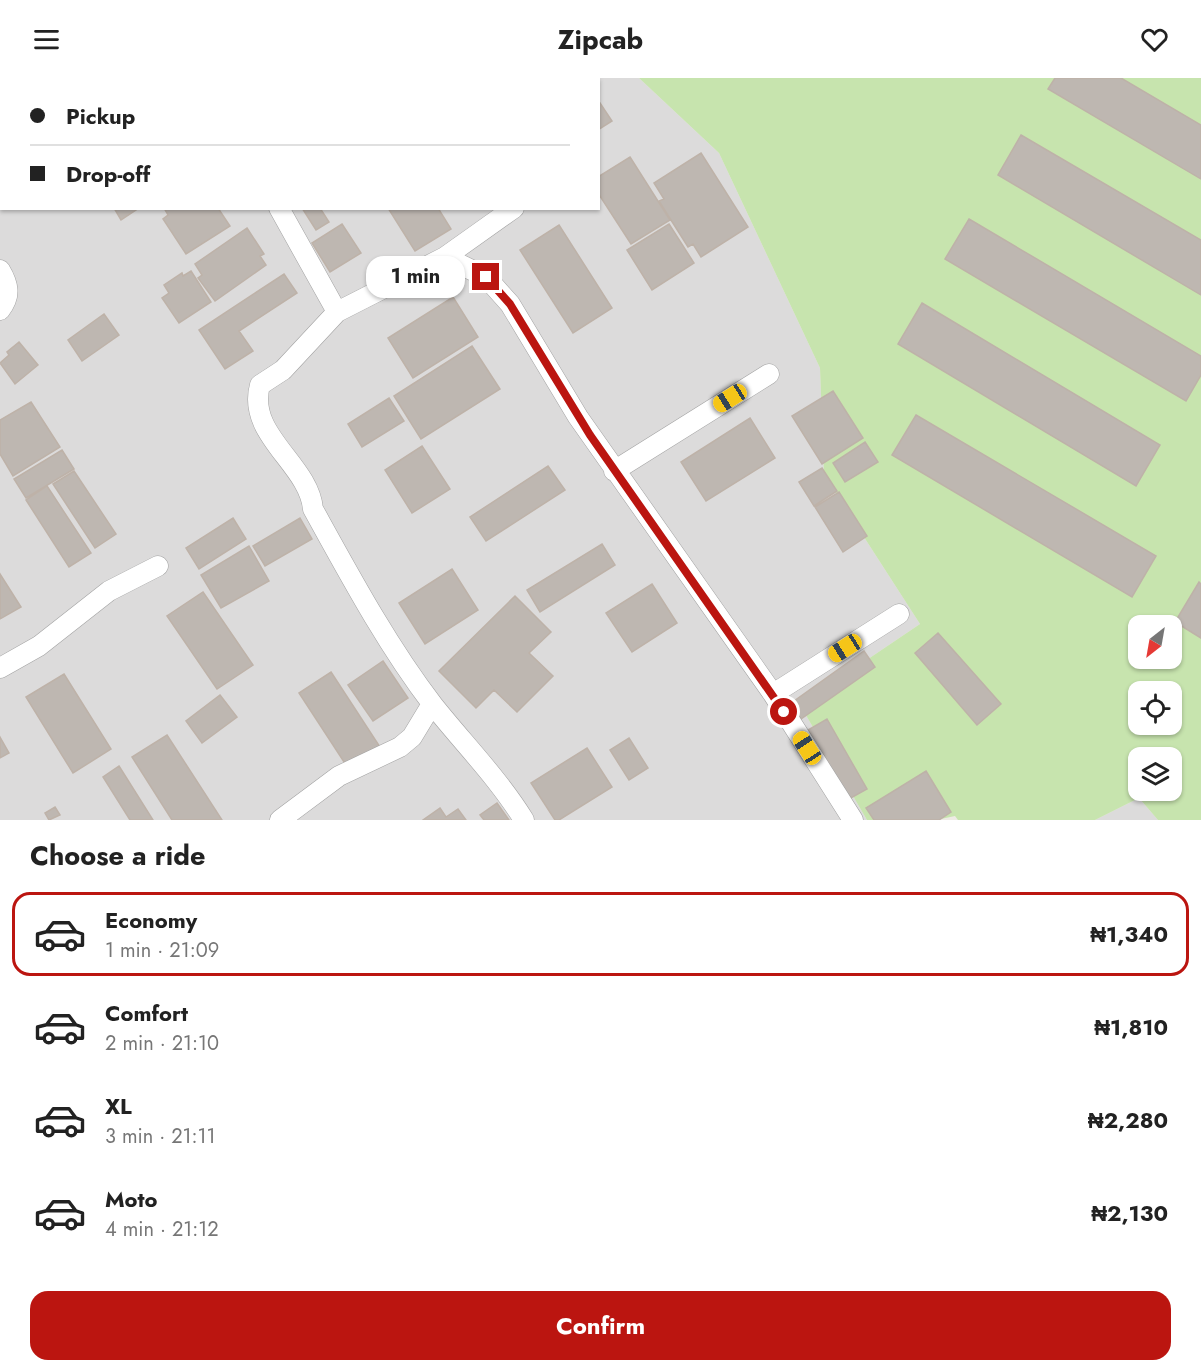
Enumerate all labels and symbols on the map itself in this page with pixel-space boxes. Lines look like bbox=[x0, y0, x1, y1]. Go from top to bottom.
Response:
callout: 1 min bbox=[366, 256, 465, 298]
route end bbox=[472, 263, 499, 290]
car bbox=[710, 381, 750, 415]
north arrow bbox=[1128, 615, 1182, 669]
car bbox=[825, 631, 865, 665]
route start bbox=[770, 698, 797, 725]
car bbox=[790, 728, 824, 768]

